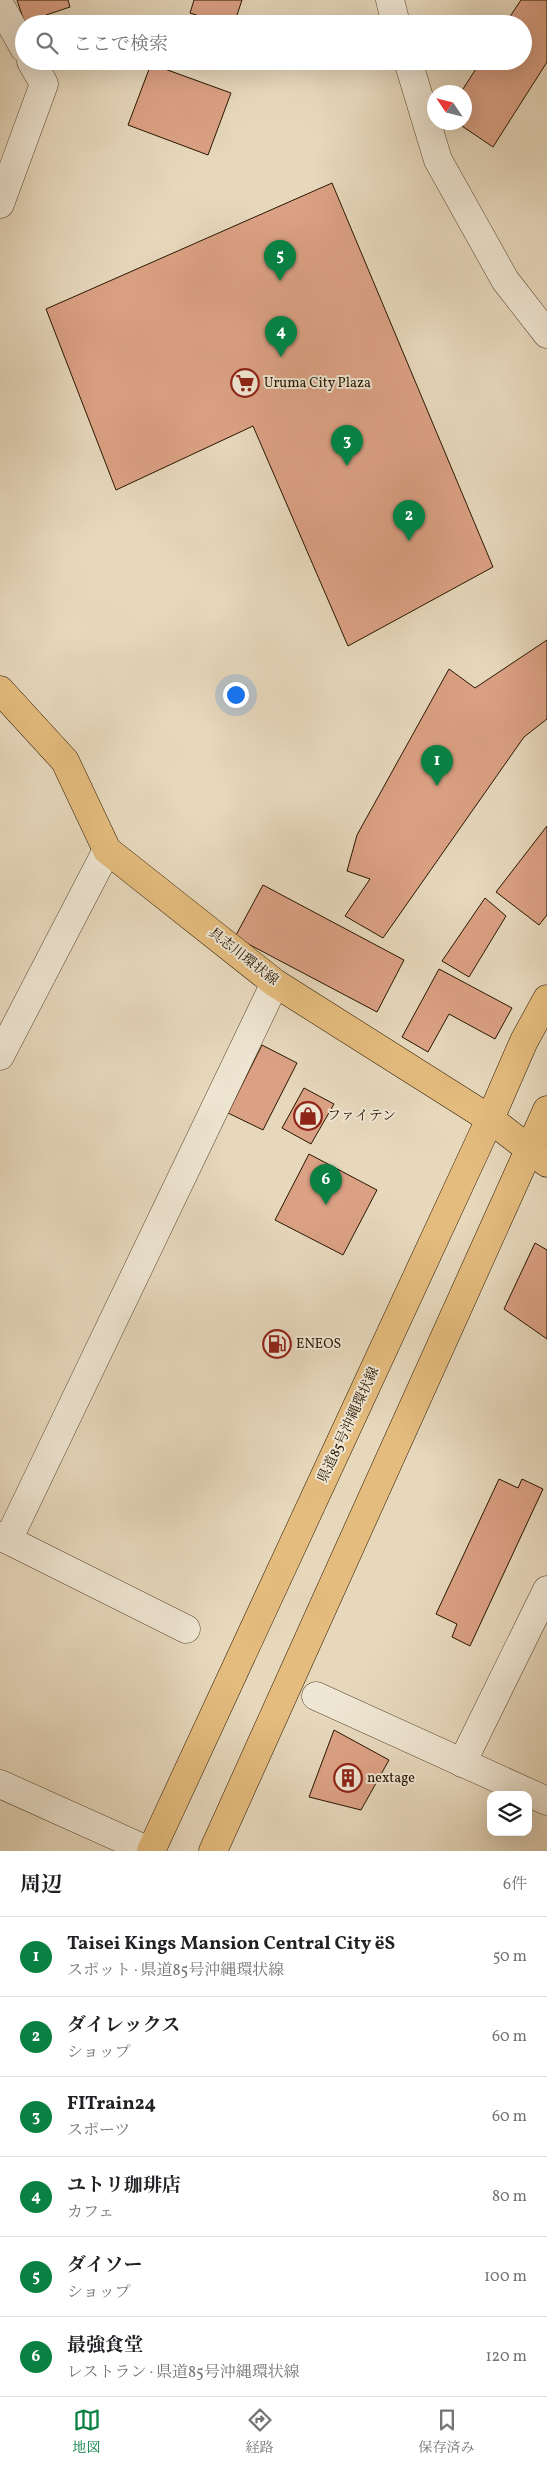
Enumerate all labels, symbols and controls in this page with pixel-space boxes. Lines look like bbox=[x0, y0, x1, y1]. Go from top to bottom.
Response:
search box bbox=[15, 15, 532, 70]
icon: search bbox=[33, 29, 61, 57]
text: ここで検索 bbox=[73, 32, 168, 58]
north arrow bbox=[427, 85, 472, 130]
pin: 5 bbox=[264, 240, 296, 281]
pin: 4 bbox=[265, 316, 297, 357]
supermarket icon: Uruma City Plaza bbox=[230, 368, 260, 398]
place label: Uruma City Plaza bbox=[264, 374, 371, 393]
pin: 3 bbox=[331, 425, 363, 466]
pin: 2 bbox=[393, 500, 425, 541]
your location bbox=[223, 682, 249, 708]
pin: 1 bbox=[421, 745, 453, 786]
street label: 具志川環状線 bbox=[204, 924, 282, 990]
shop icon: ファイテン bbox=[293, 1101, 323, 1131]
place label: ファイテン bbox=[327, 1107, 396, 1126]
pin: 6 bbox=[310, 1164, 342, 1205]
fuel station icon: ENEOS bbox=[262, 1329, 292, 1359]
place label: ENEOS bbox=[296, 1335, 341, 1354]
street label: 県道85号沖縄環状線 bbox=[314, 1364, 384, 1486]
building icon: nextage bbox=[333, 1763, 363, 1793]
place label: nextage bbox=[367, 1769, 415, 1788]
map controls bbox=[487, 1791, 532, 1836]
button: layers bbox=[487, 1791, 532, 1836]
text: 周辺 bbox=[20, 1871, 62, 1900]
text: 6件 bbox=[503, 1874, 527, 1896]
text: Taisei Kings Mansion Central City ëS bbox=[67, 1931, 395, 1957]
text: 1 bbox=[33, 1946, 39, 1968]
text: 50 m bbox=[493, 1946, 527, 1968]
text: スポット · 県道85号沖縄環状線 bbox=[67, 1960, 284, 1982]
text: ダイレックス bbox=[67, 2013, 180, 2039]
text: 2 bbox=[32, 2026, 40, 2048]
text: 60 m bbox=[492, 2026, 527, 2048]
text: ショップ bbox=[67, 2042, 131, 2064]
text: FITrain24 bbox=[67, 2091, 156, 2117]
text: 3 bbox=[32, 2106, 40, 2128]
text: 60 m bbox=[492, 2106, 527, 2128]
text: スポーツ bbox=[67, 2120, 130, 2142]
text: ユトリ珈琲店 bbox=[67, 2173, 181, 2199]
text: 4 bbox=[31, 2186, 41, 2208]
text: 80 m bbox=[492, 2186, 527, 2208]
text: カフェ bbox=[67, 2202, 114, 2224]
text: ダイソー bbox=[67, 2253, 143, 2279]
text: 5 bbox=[32, 2266, 40, 2288]
text: 100 m bbox=[484, 2266, 527, 2288]
text: ショップ bbox=[67, 2282, 131, 2304]
text: 最強食堂 bbox=[67, 2333, 143, 2359]
text: 6 bbox=[32, 2346, 40, 2368]
text: 120 m bbox=[485, 2346, 527, 2368]
text: レストラン · 県道85号沖縄環状線 bbox=[67, 2362, 300, 2384]
tab: 地図 bbox=[73, 2406, 101, 2458]
tab: 経路 bbox=[246, 2406, 274, 2458]
tab: 保存済み bbox=[419, 2406, 475, 2458]

